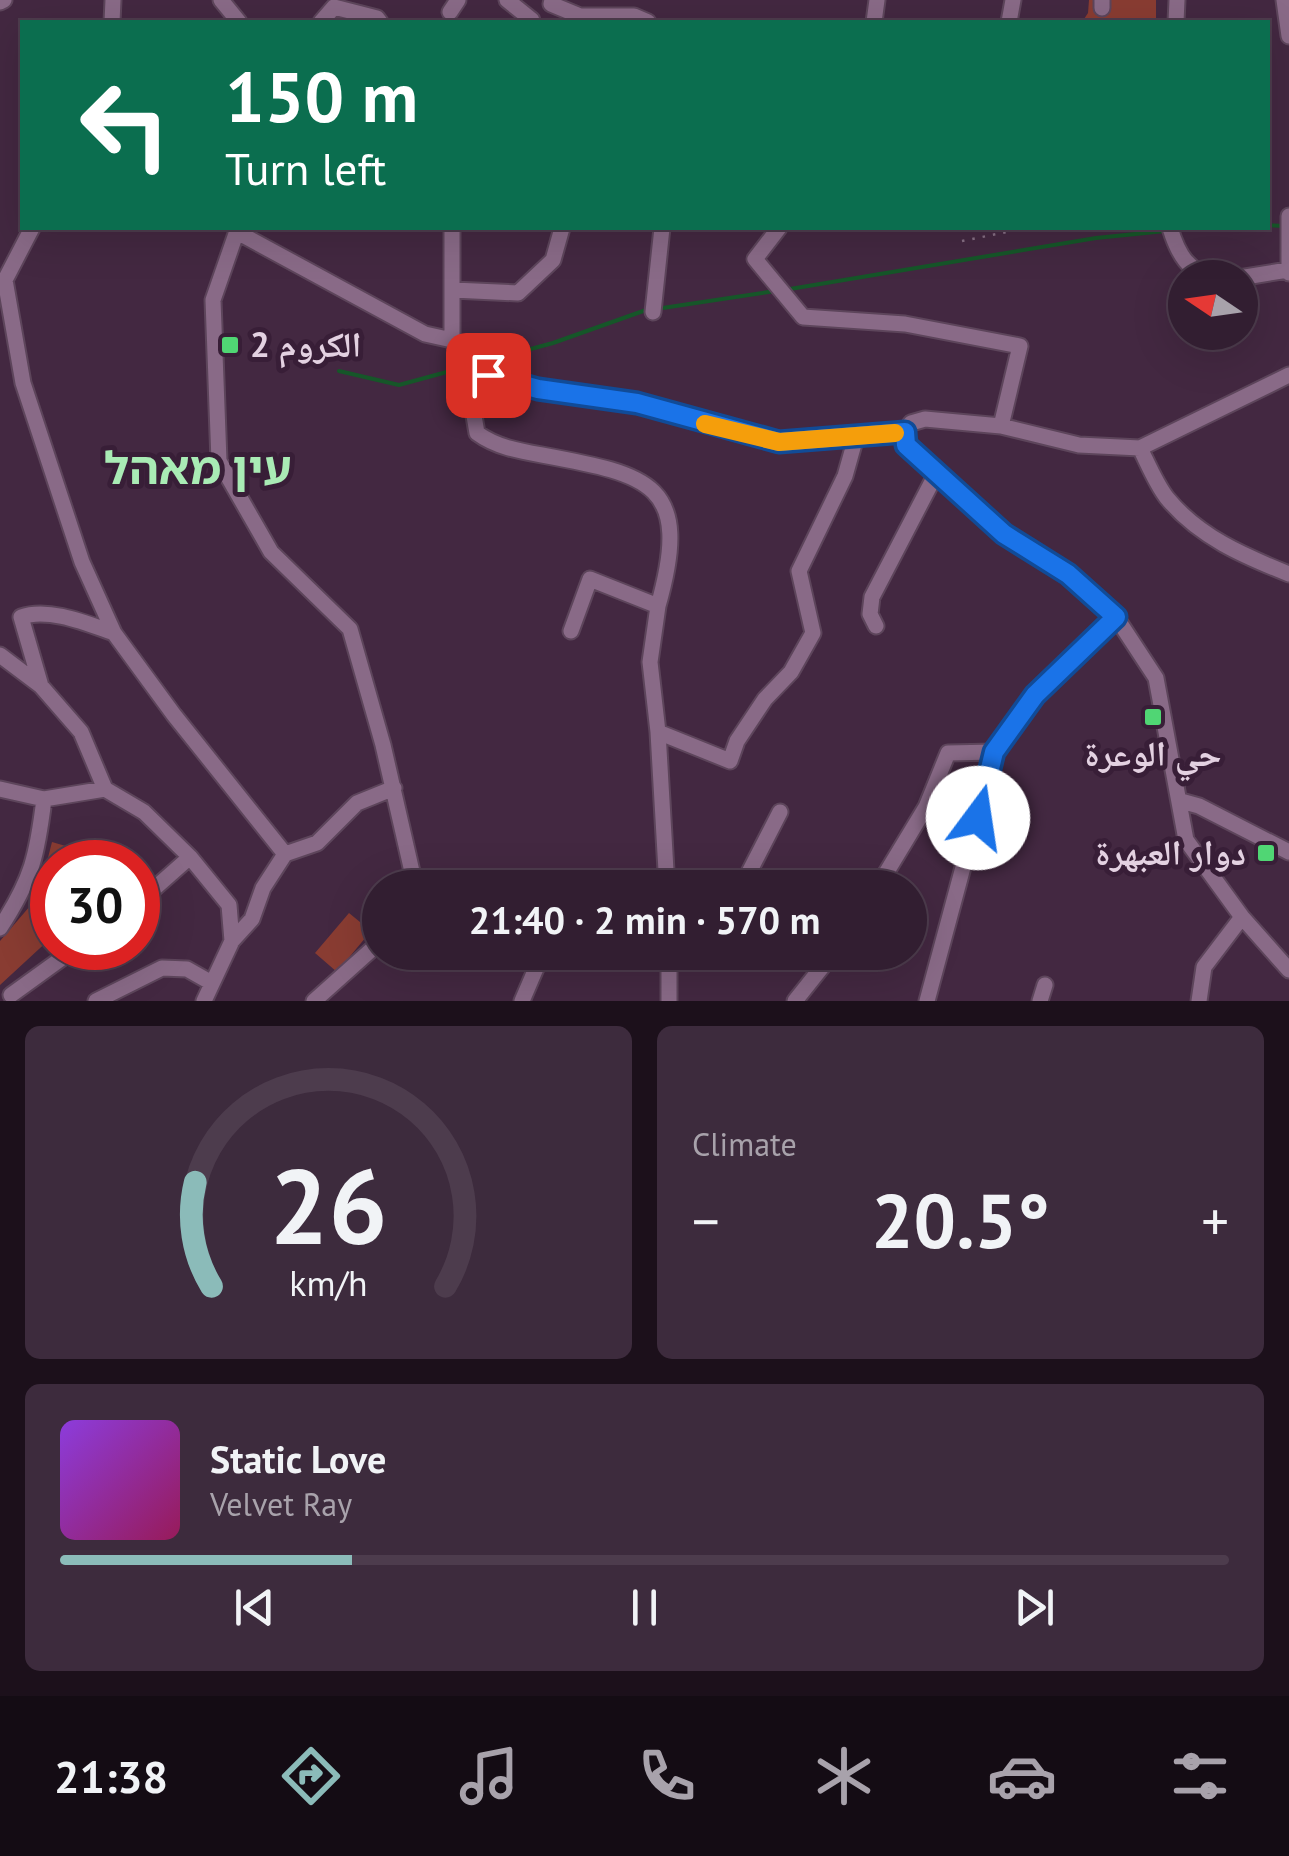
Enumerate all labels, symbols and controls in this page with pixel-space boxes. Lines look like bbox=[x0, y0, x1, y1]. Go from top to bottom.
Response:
text: 150 m bbox=[225, 51, 418, 141]
icon: left bbox=[60, 60, 190, 190]
text: Turn left bbox=[225, 139, 386, 197]
north arrow bbox=[1168, 260, 1258, 350]
map controls bbox=[1168, 260, 1258, 350]
place label: الكروم 2 bbox=[250, 321, 361, 369]
pin bbox=[446, 333, 531, 418]
marker: الكروم 2 bbox=[219, 334, 241, 356]
icon: arrive bbox=[461, 348, 516, 403]
district label: עין מאהל bbox=[104, 438, 292, 496]
marker: حي الوعرة bbox=[1142, 706, 1164, 728]
place label: حي الوعرة bbox=[1084, 730, 1222, 782]
position arrow bbox=[926, 766, 1030, 870]
place label: دوار العبهرة bbox=[1095, 829, 1246, 875]
speed limit sign: 30 bbox=[30, 840, 160, 970]
marker: دوار العبهرة bbox=[1255, 842, 1277, 864]
text: 21:40 · 2 min · 570 m bbox=[469, 895, 820, 944]
text: Climate bbox=[692, 1123, 797, 1165]
text: 26 bbox=[270, 1138, 387, 1273]
text: 20.5° bbox=[871, 1172, 1050, 1269]
text: − bbox=[692, 1185, 720, 1256]
text: + bbox=[1201, 1185, 1229, 1256]
text: km/h bbox=[289, 1260, 368, 1306]
text: Static Love bbox=[210, 1434, 386, 1483]
text: Velvet Ray bbox=[210, 1483, 352, 1525]
icon: previous bbox=[227, 1580, 282, 1635]
icon: pause bbox=[617, 1580, 672, 1635]
icon: next bbox=[1007, 1580, 1062, 1635]
icon: directions bbox=[276, 1741, 346, 1811]
icon: music bbox=[454, 1741, 524, 1811]
icon: phone bbox=[632, 1741, 702, 1811]
icon: climate bbox=[809, 1741, 879, 1811]
icon: car bbox=[987, 1741, 1057, 1811]
icon: filters bbox=[1165, 1741, 1235, 1811]
text: 21:38 bbox=[54, 1747, 168, 1805]

